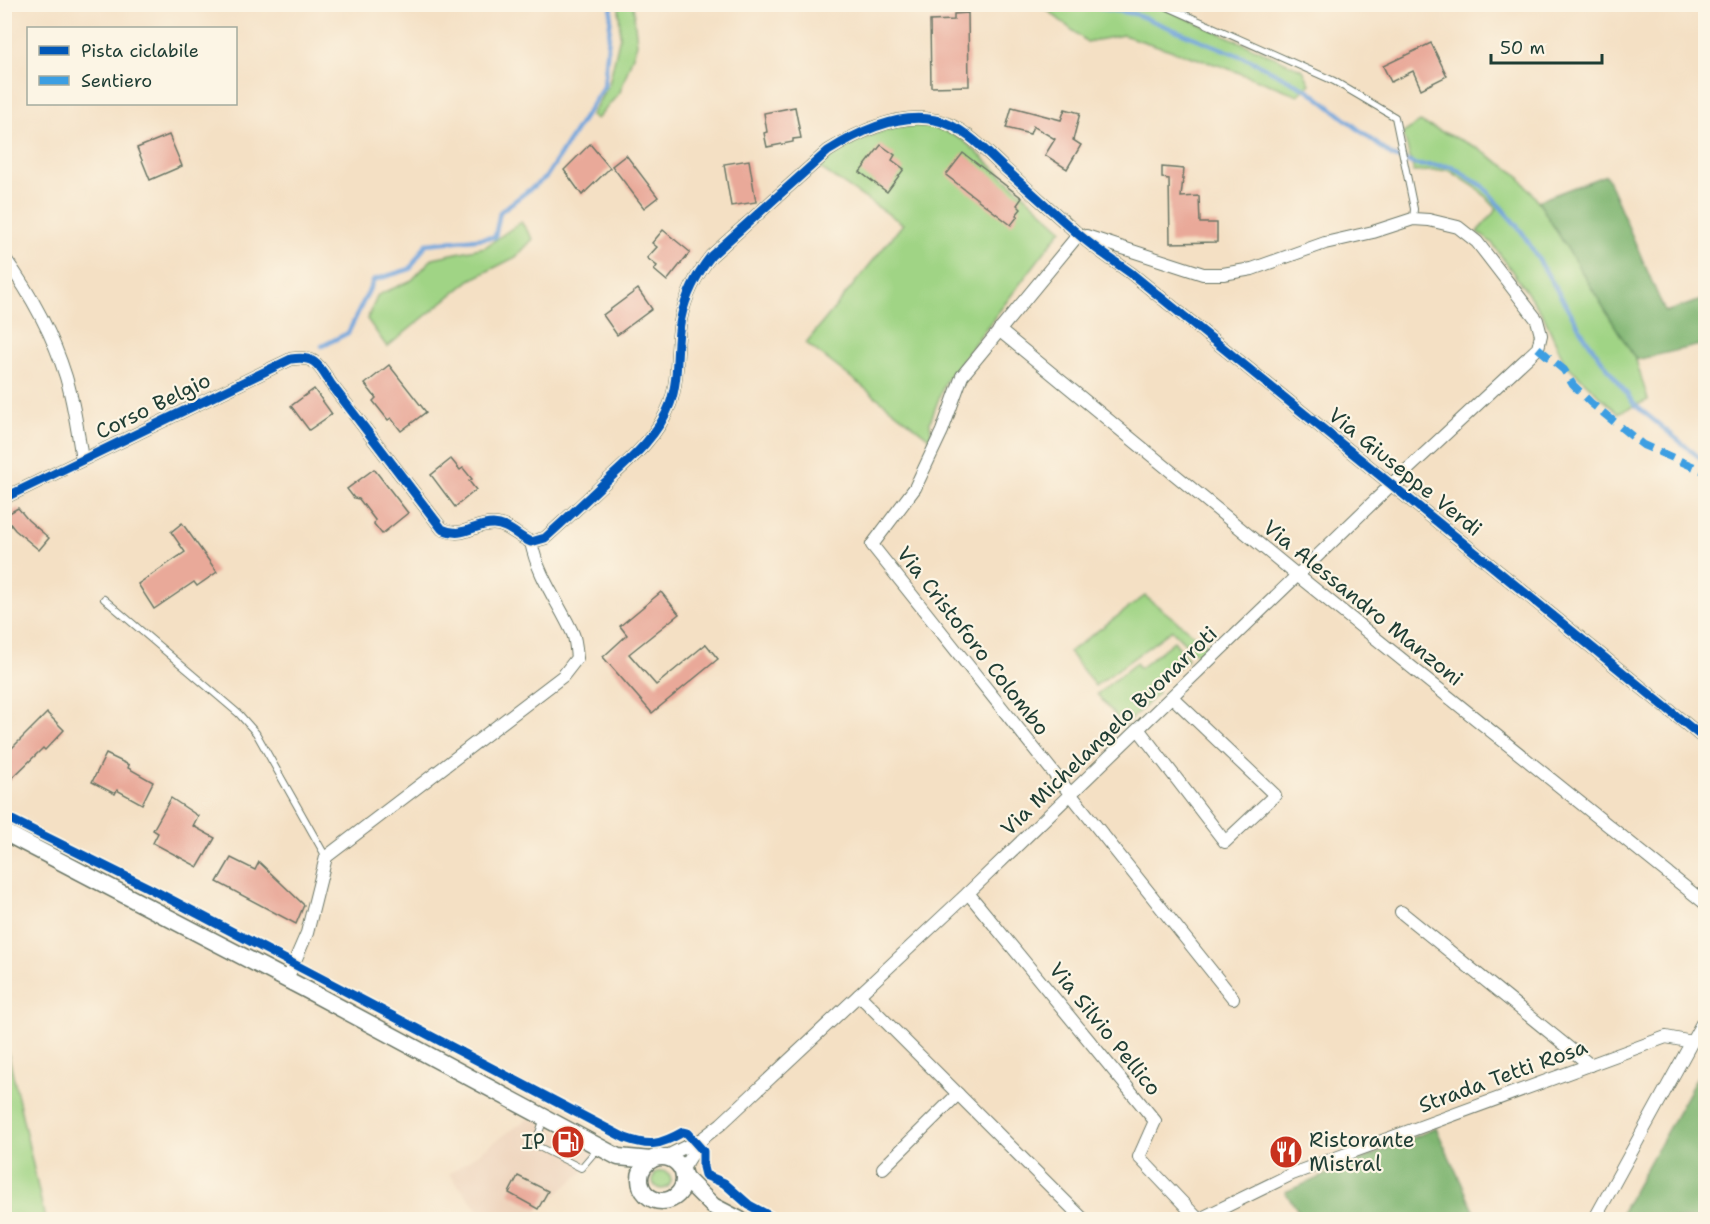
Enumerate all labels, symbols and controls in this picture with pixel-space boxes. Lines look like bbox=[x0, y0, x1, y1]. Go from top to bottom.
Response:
legend bbox=[27, 27, 237, 105]
scale bar bbox=[1491, 27, 1602, 65]
text: 50 m bbox=[1500, 36, 1545, 60]
text: Pista ciclabile bbox=[81, 39, 199, 63]
text: Sentiero bbox=[81, 69, 152, 93]
street label: Corso Belgio bbox=[91, 366, 215, 446]
street label: Via Giuseppe Verdi bbox=[1322, 401, 1488, 543]
street label: Via Alessandro Manzoni bbox=[1257, 514, 1469, 692]
street label: Via Cristoforo Colombo bbox=[890, 541, 1056, 741]
street label: Via Michelangelo Buonarroti bbox=[995, 620, 1223, 842]
street label: Via Silvio Pellico bbox=[1043, 956, 1167, 1102]
street label: Strada Tetti Rosa bbox=[1415, 1032, 1591, 1120]
fuel station icon: IP bbox=[550, 1124, 586, 1160]
place label: Ristorante Mistral bbox=[1309, 1126, 1415, 1178]
place label: IP bbox=[521, 1128, 545, 1156]
restaurant icon: Ristorante Mistral bbox=[1268, 1134, 1304, 1170]

